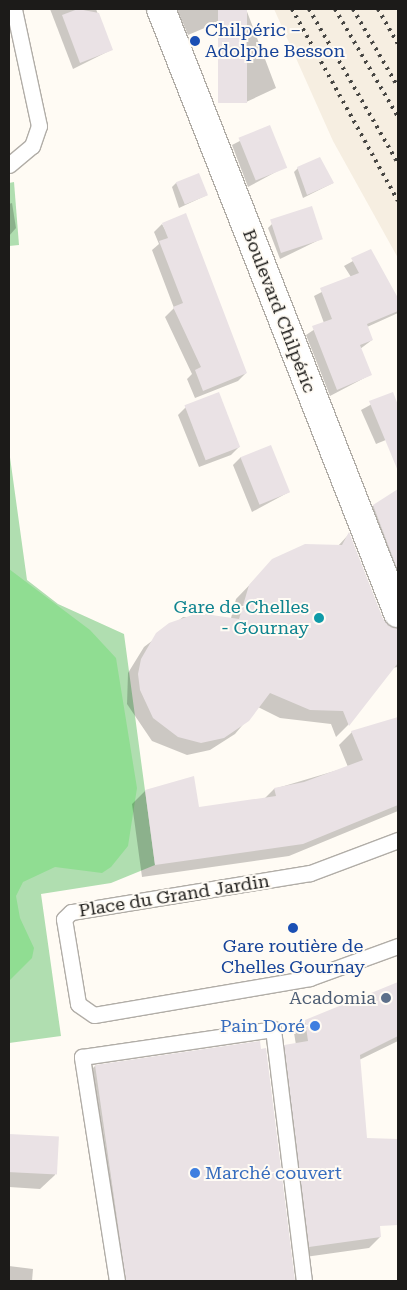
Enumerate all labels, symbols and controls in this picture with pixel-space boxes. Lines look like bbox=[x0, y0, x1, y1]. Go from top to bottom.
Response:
place label: Chilpéric – Adolphe Besson bbox=[205, 20, 345, 62]
marker: Chilpéric – Adolphe Besson bbox=[189, 35, 201, 47]
street label: Boulevard Chilpéric bbox=[238, 226, 320, 396]
place label: Gare de Chelles - Gournay bbox=[174, 597, 309, 640]
marker: Gare de Chelles - Gournay bbox=[313, 612, 325, 624]
street label: Place du Grand Jardin bbox=[77, 870, 271, 922]
marker: Gare routière de Chelles Gournay bbox=[287, 922, 299, 934]
place label: Gare routière de Chelles Gournay bbox=[221, 936, 365, 979]
place label: Acadomia bbox=[289, 987, 376, 1009]
marker: Acadomia bbox=[380, 992, 392, 1004]
place label: Pain Doré bbox=[220, 1015, 305, 1037]
marker: Pain Doré bbox=[309, 1020, 321, 1032]
place label: Marché couvert bbox=[205, 1162, 342, 1184]
marker: Marché couvert bbox=[189, 1167, 201, 1179]

